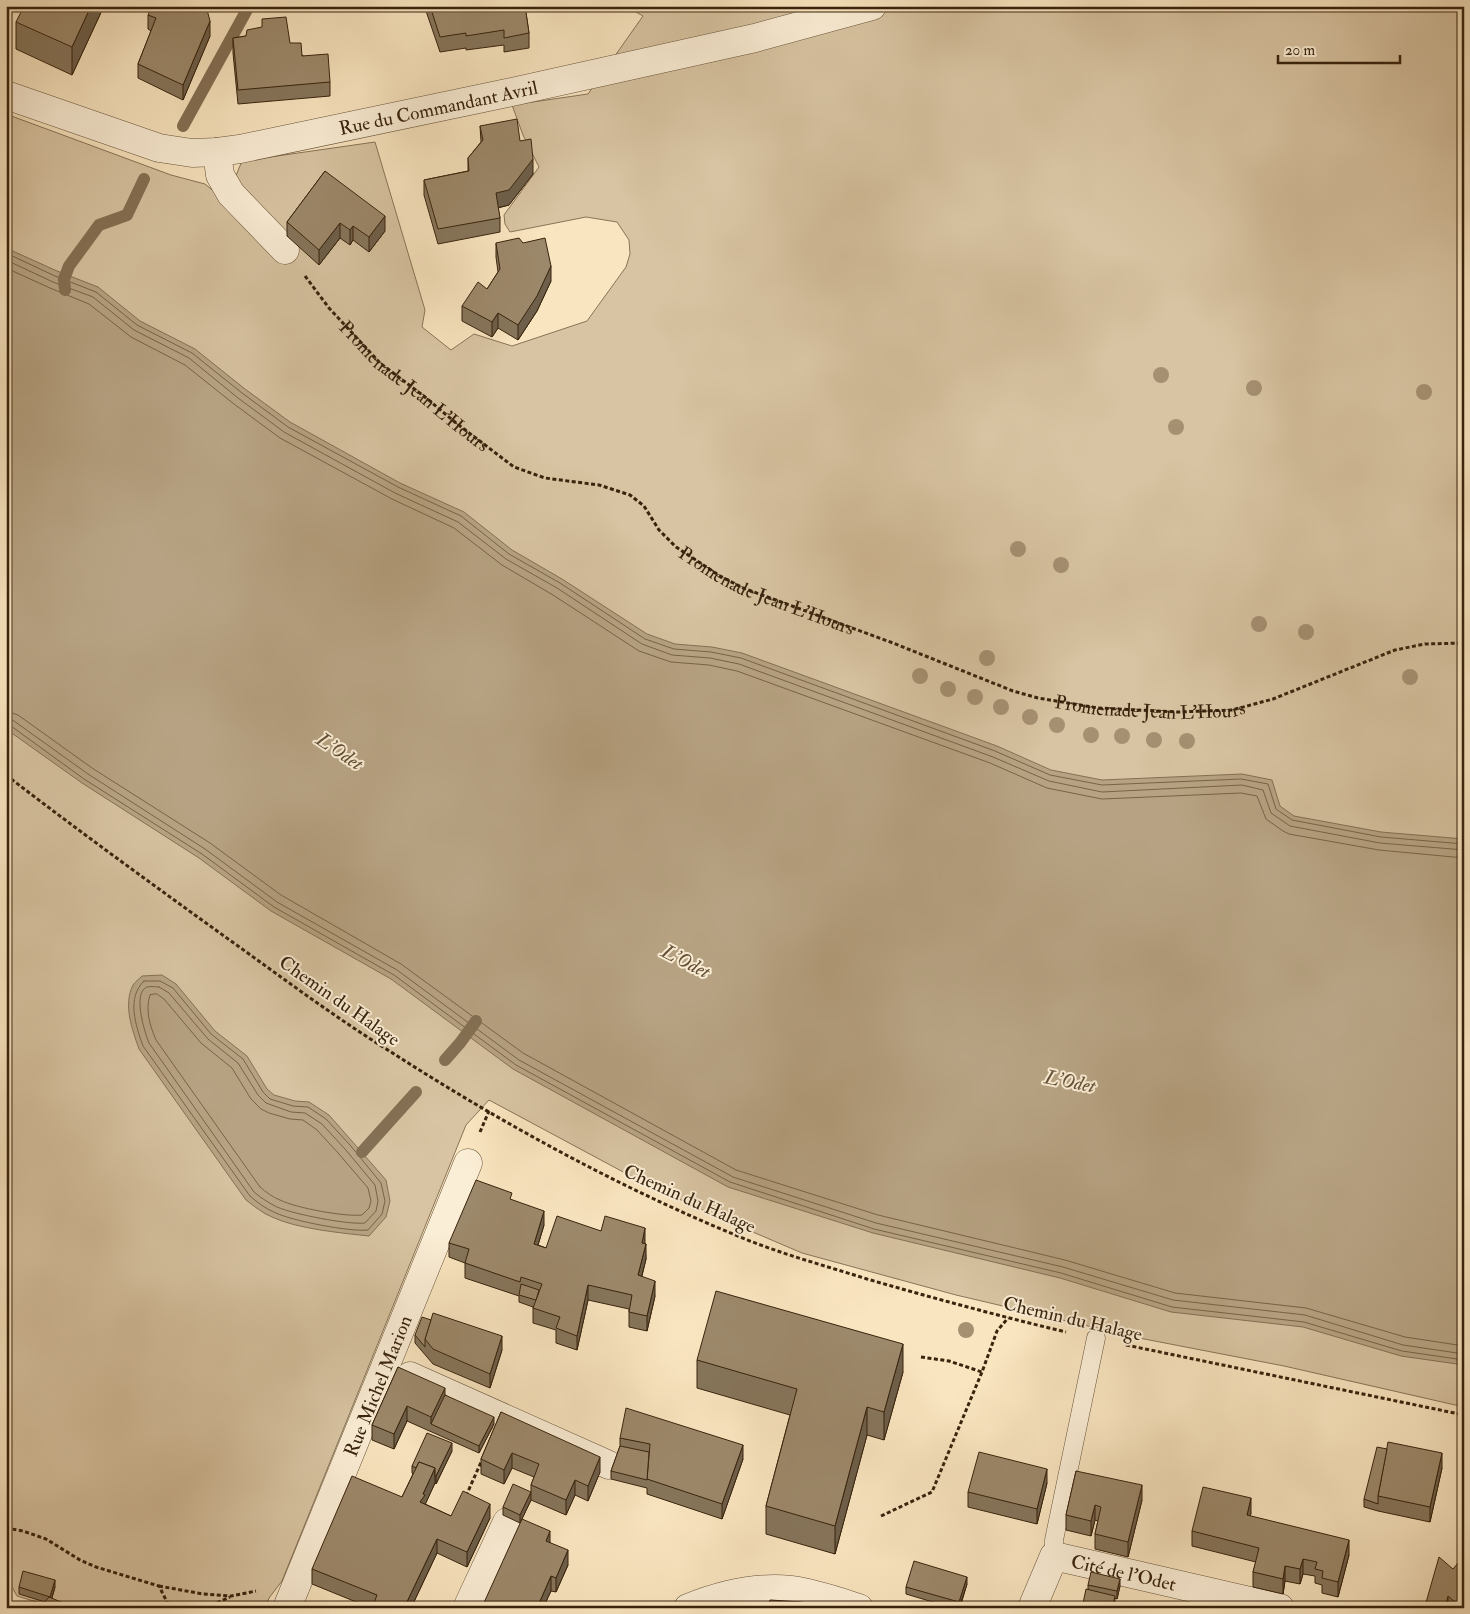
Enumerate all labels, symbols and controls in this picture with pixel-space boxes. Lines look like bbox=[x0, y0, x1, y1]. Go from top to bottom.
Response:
scale bar bbox=[1278, 32, 1400, 64]
text: 20 m bbox=[1285, 41, 1315, 60]
street label: Rue du Commandant Avril bbox=[337, 76, 540, 141]
street label: Promenade Jean L'Hours bbox=[334, 316, 494, 457]
street label: Promenade Jean L'Hours bbox=[674, 541, 857, 641]
street label: Promenade Jean L'Hours bbox=[1053, 690, 1248, 725]
water label: L'Odet bbox=[311, 726, 369, 777]
water label: L'Odet bbox=[656, 938, 715, 985]
street label: Chemin du Halage bbox=[274, 950, 404, 1051]
water label: L'Odet bbox=[1041, 1064, 1099, 1099]
street label: Chemin du Halage bbox=[620, 1159, 759, 1239]
street label: Chemin du Halage bbox=[1001, 1291, 1145, 1347]
street label: Rue Michel Marion bbox=[339, 1312, 418, 1460]
street label: Cité de l'Odet bbox=[1069, 1549, 1178, 1597]

